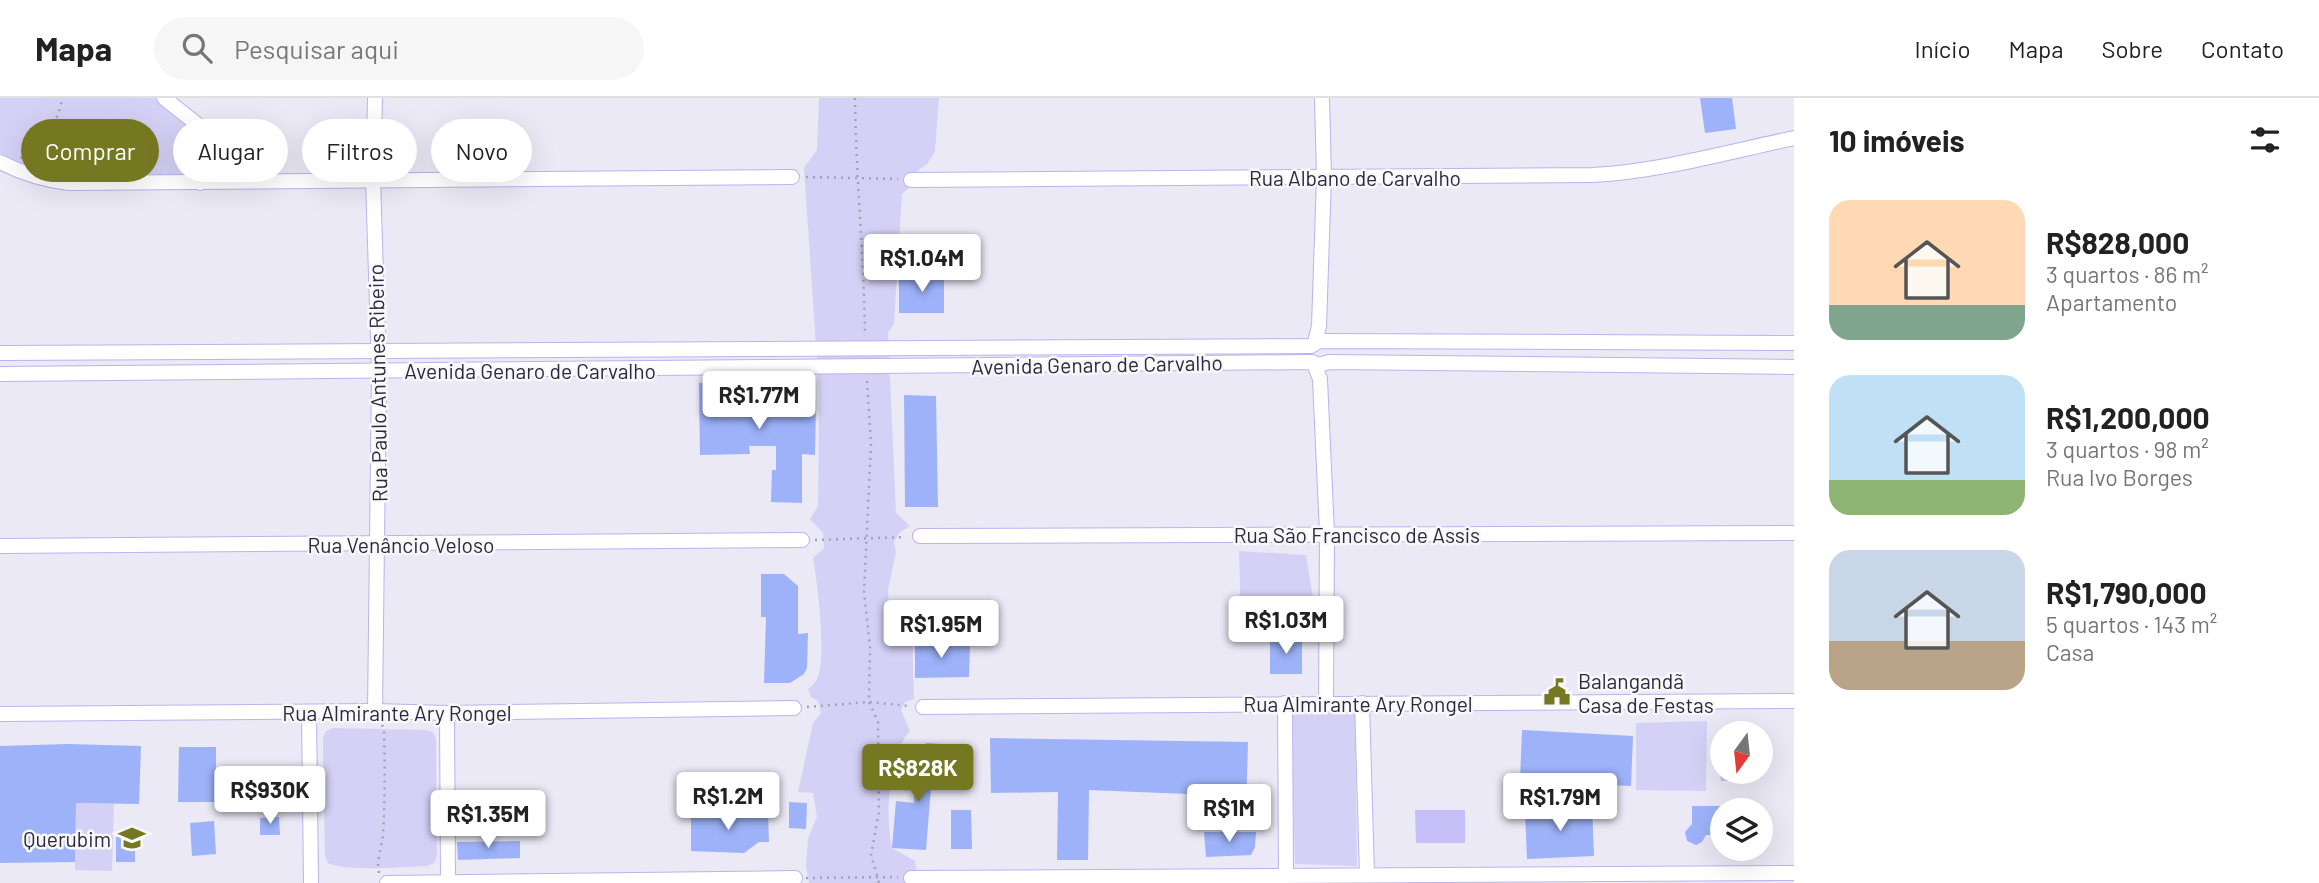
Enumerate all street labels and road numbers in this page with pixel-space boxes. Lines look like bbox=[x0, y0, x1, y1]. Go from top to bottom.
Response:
street label: Rua Albano de Carvalho bbox=[1249, 165, 1461, 190]
street label: Rua Paulo Antunes Ribeiro bbox=[362, 264, 392, 502]
street label: Avenida Genaro de Carvalho bbox=[971, 349, 1223, 379]
street label: Avenida Genaro de Carvalho bbox=[404, 358, 656, 383]
street label: Rua São Francisco de Assis bbox=[1234, 522, 1480, 547]
street label: Rua Venâncio Veloso bbox=[307, 532, 495, 557]
street label: Rua Almirante Ary Rongel bbox=[1243, 691, 1473, 716]
street label: Rua Almirante Ary Rongel bbox=[282, 700, 512, 725]

